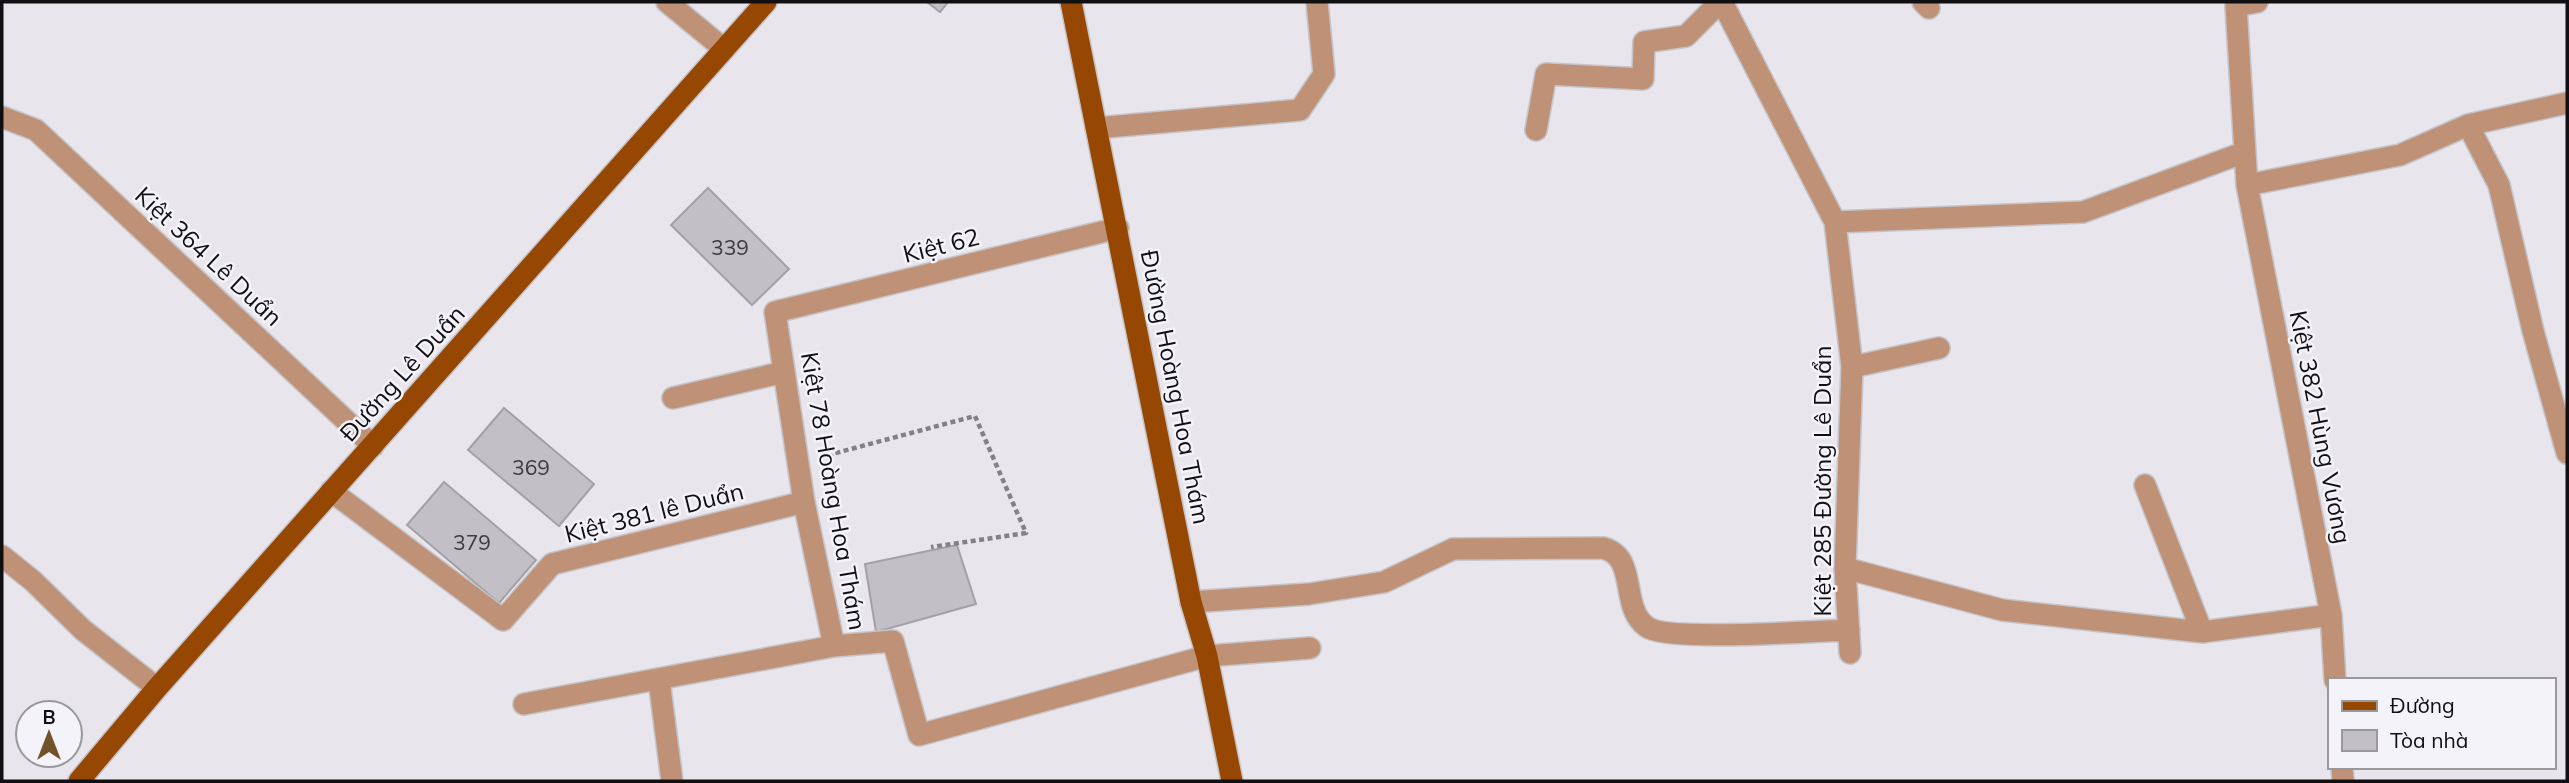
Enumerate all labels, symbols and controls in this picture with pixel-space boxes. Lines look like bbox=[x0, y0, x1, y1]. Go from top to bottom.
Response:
street label: Kiệt 364 Lê Duẩn bbox=[129, 180, 289, 332]
street label: Kiệt 62 bbox=[900, 221, 982, 269]
house number: 339 bbox=[711, 234, 749, 260]
street label: Đường Hoàng Hoa Thám bbox=[1135, 248, 1217, 526]
street label: Đường Lê Duẩn bbox=[333, 299, 471, 447]
street label: Kiệt 382 Hùng Vương bbox=[2284, 308, 2358, 546]
street label: Kiệt 285 Đường Lê Duẩn bbox=[1807, 346, 1837, 616]
street label: Kiệt 78 Hoàng Hoa Thám bbox=[795, 350, 873, 632]
house number: 369 bbox=[512, 454, 550, 480]
street label: Kiệt 381 lê Duẩn bbox=[561, 475, 747, 549]
house number: 379 bbox=[453, 529, 491, 555]
legend bbox=[2328, 678, 2555, 769]
text: Đường bbox=[2390, 692, 2455, 718]
north arrow bbox=[14, 699, 84, 769]
text: B bbox=[42, 705, 56, 729]
text: Tòa nhà bbox=[2390, 727, 2468, 753]

